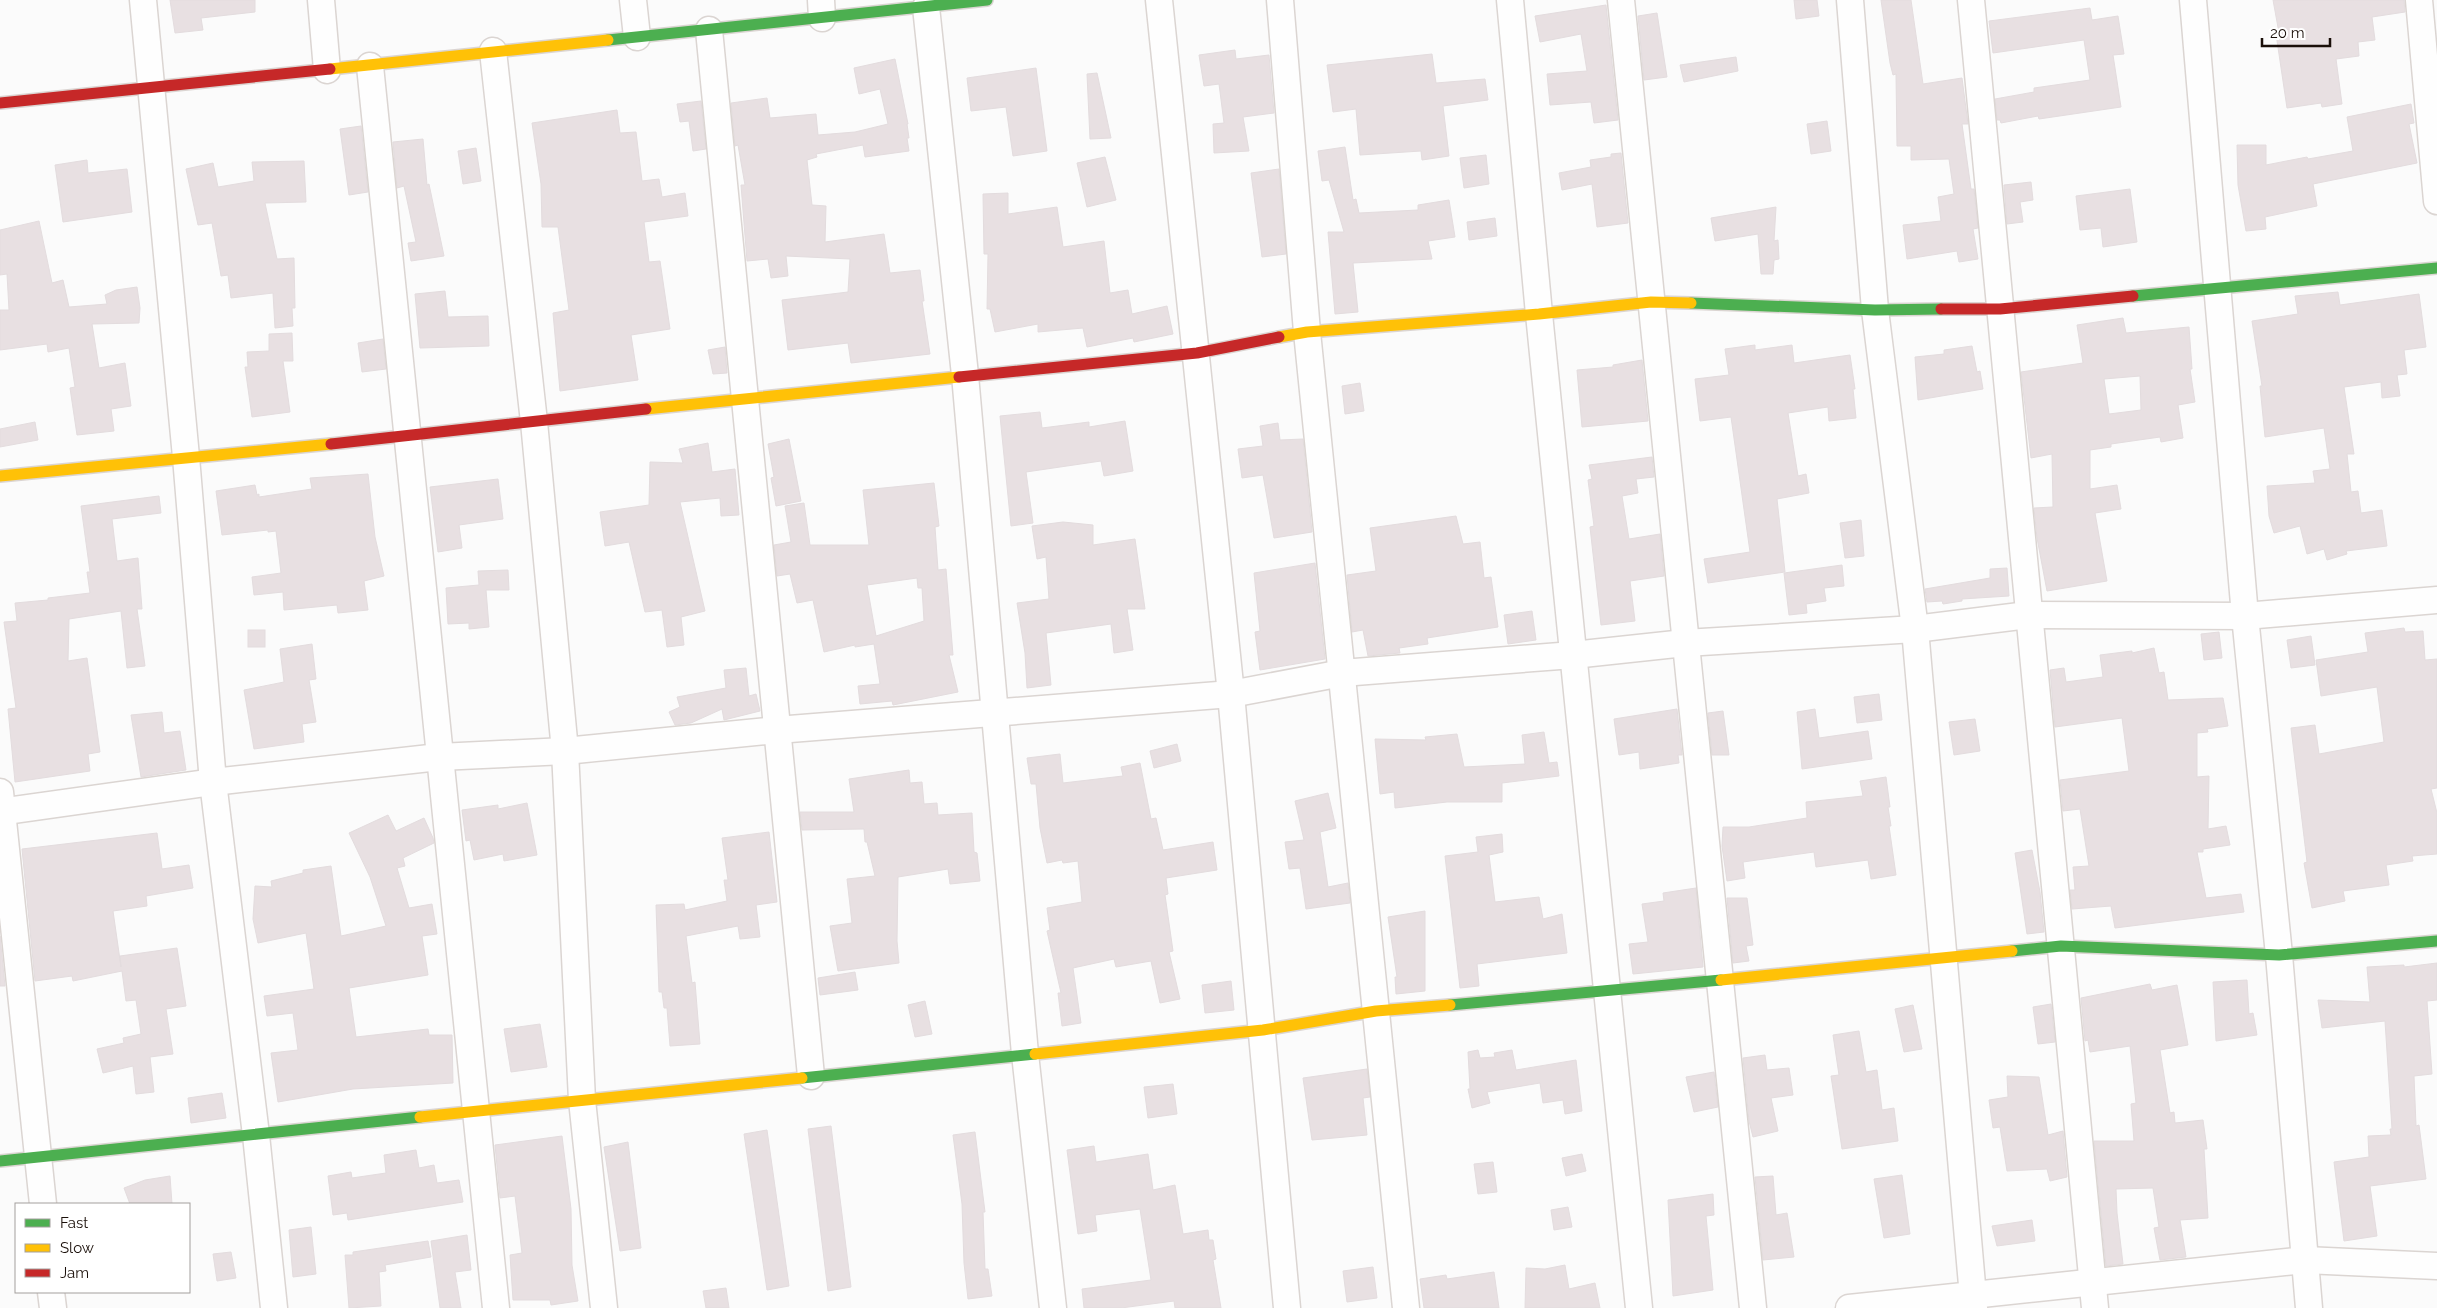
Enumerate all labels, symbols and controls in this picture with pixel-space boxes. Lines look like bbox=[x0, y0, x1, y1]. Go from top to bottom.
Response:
scale bar bbox=[2262, 15, 2330, 47]
text: 20 m bbox=[2270, 24, 2305, 42]
legend bbox=[15, 1203, 190, 1293]
text: Fast bbox=[60, 1214, 88, 1232]
text: Slow bbox=[60, 1239, 94, 1257]
text: Jam bbox=[60, 1264, 89, 1282]

